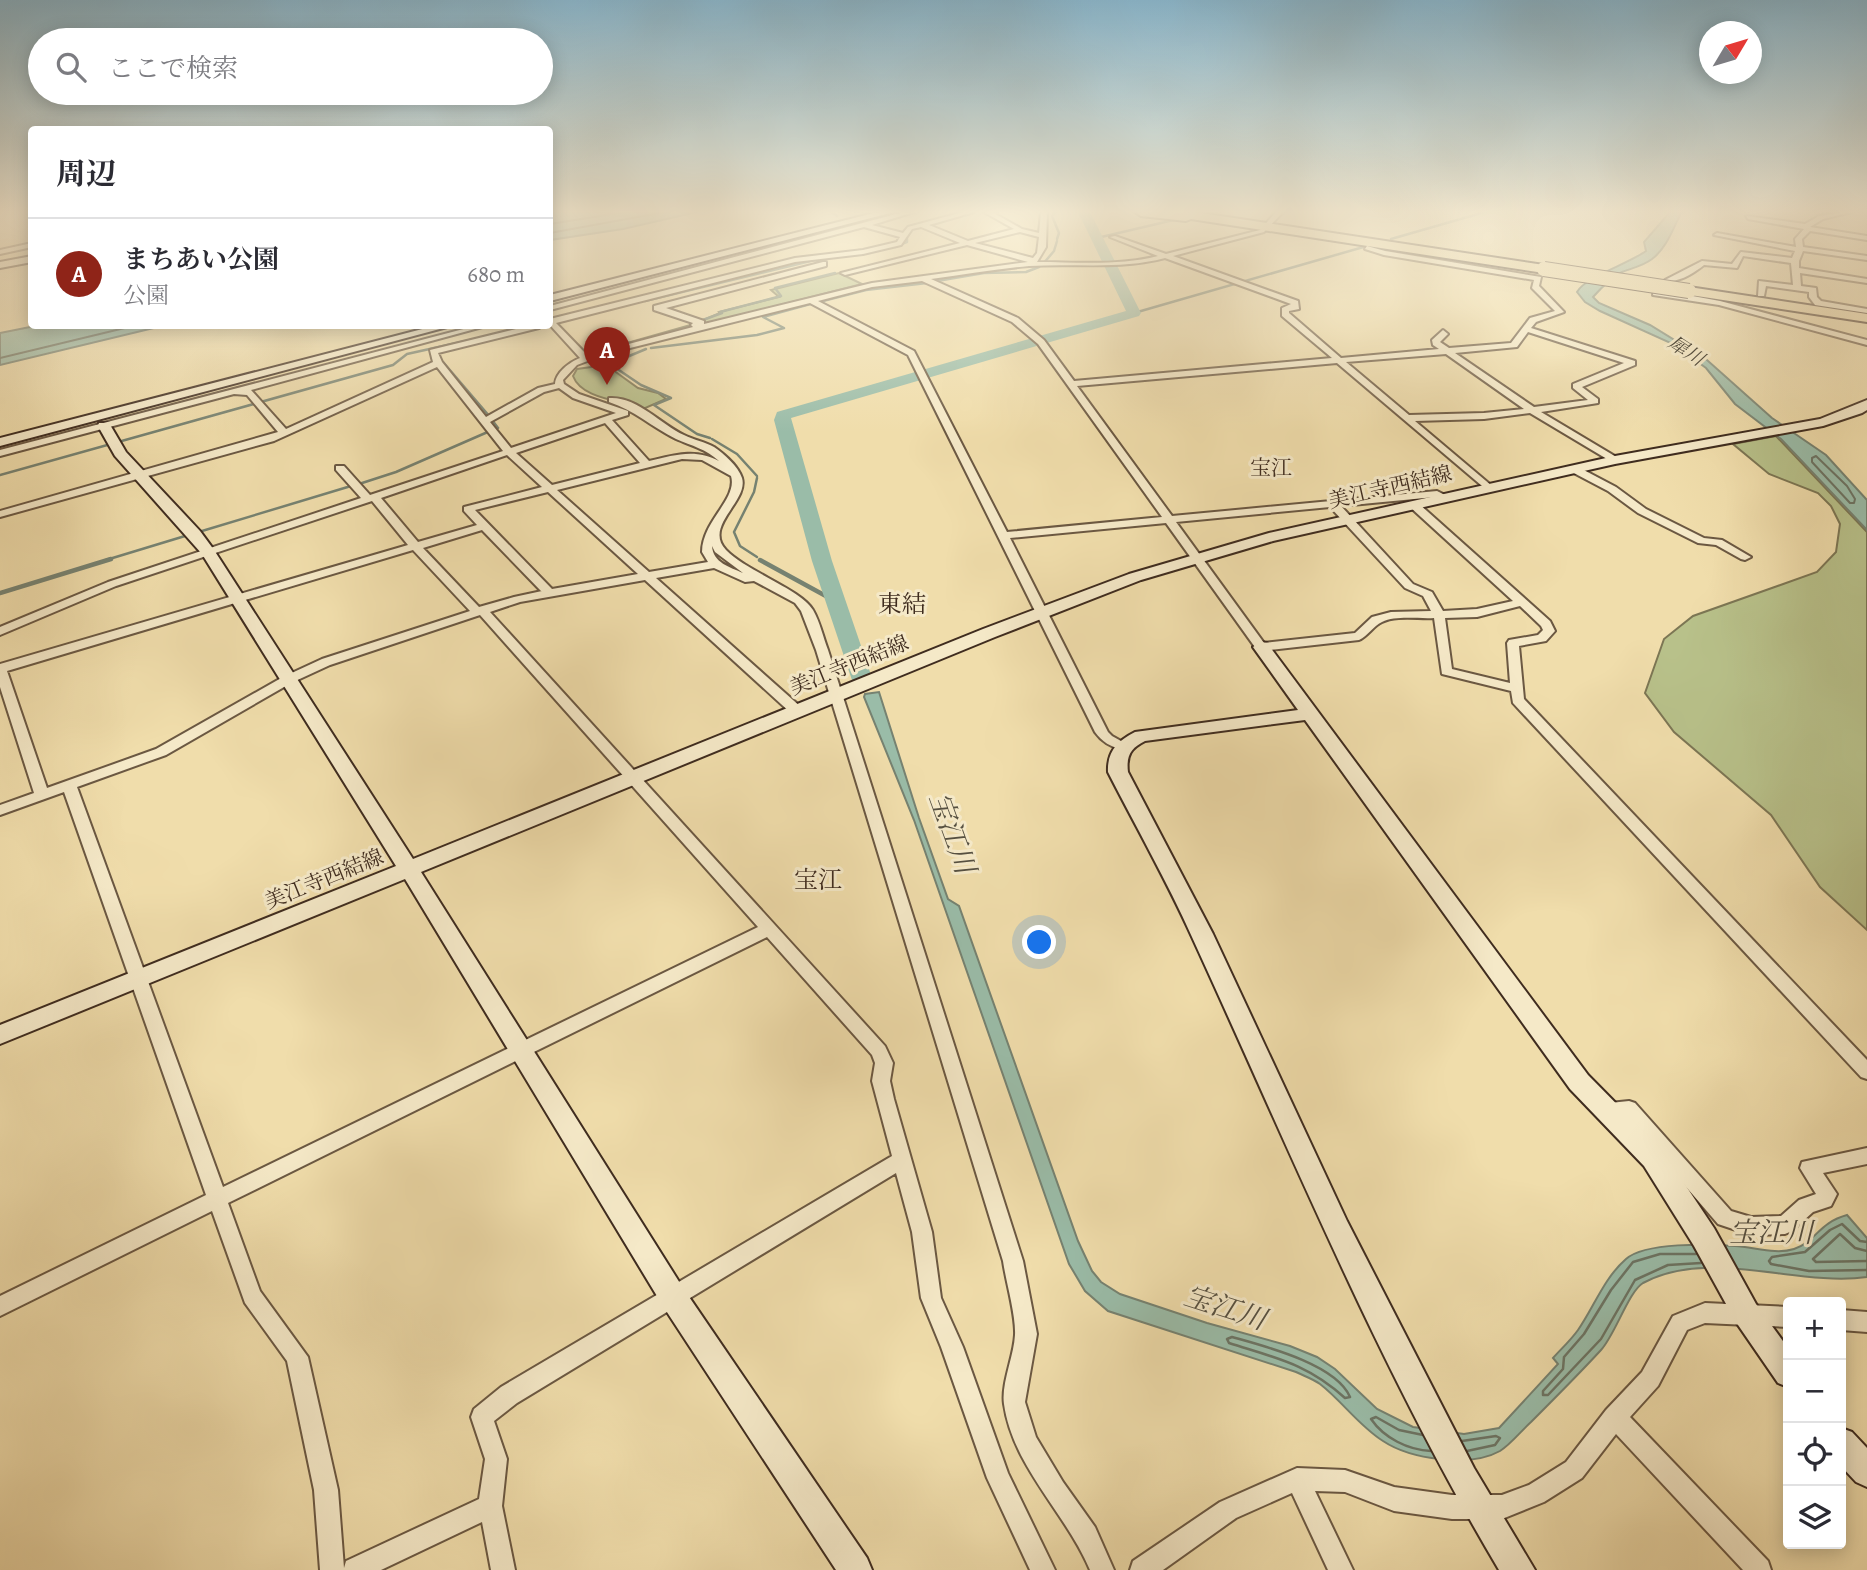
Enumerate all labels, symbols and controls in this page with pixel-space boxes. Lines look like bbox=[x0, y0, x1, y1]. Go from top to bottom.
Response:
north arrow bbox=[1699, 21, 1762, 84]
search box bbox=[28, 28, 553, 105]
icon: search bbox=[52, 48, 90, 86]
text: ここで検索 bbox=[108, 51, 238, 86]
text: 周辺 bbox=[56, 154, 116, 194]
text: まちあい公園 bbox=[123, 242, 279, 277]
text: A bbox=[72, 259, 86, 290]
text: 680 m bbox=[467, 259, 525, 290]
text: 公園 bbox=[123, 280, 169, 311]
pin: A bbox=[584, 327, 630, 385]
water label: 犀川 bbox=[1663, 330, 1711, 373]
district label: 宝江 bbox=[1250, 454, 1292, 482]
street label: 美江寺西結線 bbox=[1325, 459, 1455, 515]
district label: 東結 bbox=[878, 588, 926, 620]
street label: 美江寺西結線 bbox=[785, 628, 913, 702]
water label: 宝江川 bbox=[920, 787, 985, 882]
street label: 美江寺西結線 bbox=[260, 842, 388, 916]
district label: 宝江 bbox=[794, 864, 842, 896]
your location bbox=[1022, 925, 1056, 959]
water label: 宝江川 bbox=[1729, 1214, 1816, 1252]
water label: 宝江川 bbox=[1179, 1277, 1274, 1340]
map controls bbox=[1783, 1297, 1846, 1549]
button: + bbox=[1783, 1297, 1846, 1360]
button: − bbox=[1783, 1360, 1846, 1423]
button: locate bbox=[1783, 1423, 1846, 1486]
button: layers bbox=[1783, 1486, 1846, 1549]

